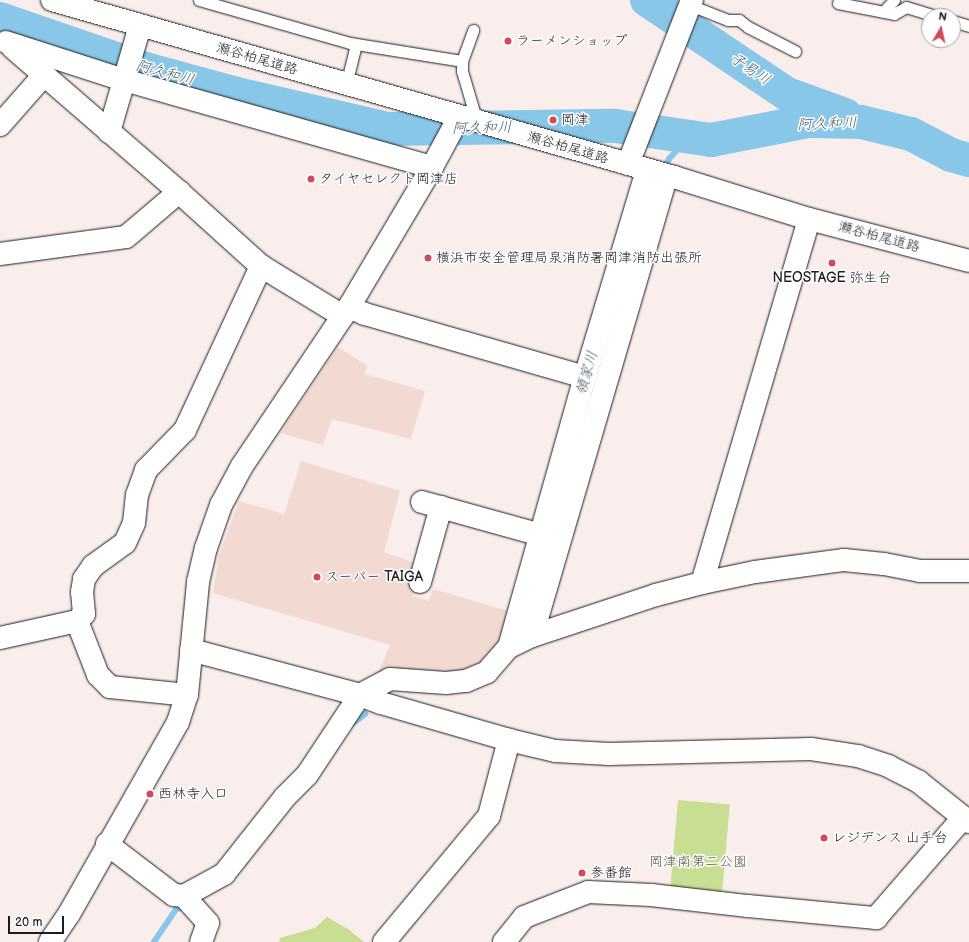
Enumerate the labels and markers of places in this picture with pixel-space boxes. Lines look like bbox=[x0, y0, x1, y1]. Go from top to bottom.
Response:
place label: ラーメンショップ bbox=[516, 33, 628, 49]
marker: ラーメンショップ bbox=[503, 36, 513, 46]
place label: 岡津 bbox=[561, 112, 589, 128]
marker: 岡津 bbox=[548, 115, 558, 125]
place label: タイヤセレクト岡津店 bbox=[319, 171, 459, 187]
marker: タイヤセレクト岡津店 bbox=[306, 174, 316, 184]
place label: 横浜市安全管理局泉消防署岡津消防出張所 bbox=[436, 250, 702, 266]
marker: 横浜市安全管理局泉消防署岡津消防出張所 bbox=[423, 253, 433, 263]
marker: NEOSTAGE 弥生台 bbox=[827, 258, 837, 268]
place label: NEOSTAGE 弥生台 bbox=[772, 270, 892, 286]
place label: スーパー TAIGA bbox=[325, 569, 423, 585]
marker: スーパー TAIGA bbox=[312, 572, 322, 582]
place label: 西林寺入口 bbox=[158, 786, 228, 802]
marker: 西林寺入口 bbox=[145, 789, 155, 799]
place label: レジデンス 山手台 bbox=[832, 830, 948, 846]
marker: レジデンス 山手台 bbox=[819, 833, 829, 843]
place label: 参番館 bbox=[590, 865, 632, 881]
marker: 参番館 bbox=[577, 868, 587, 878]

